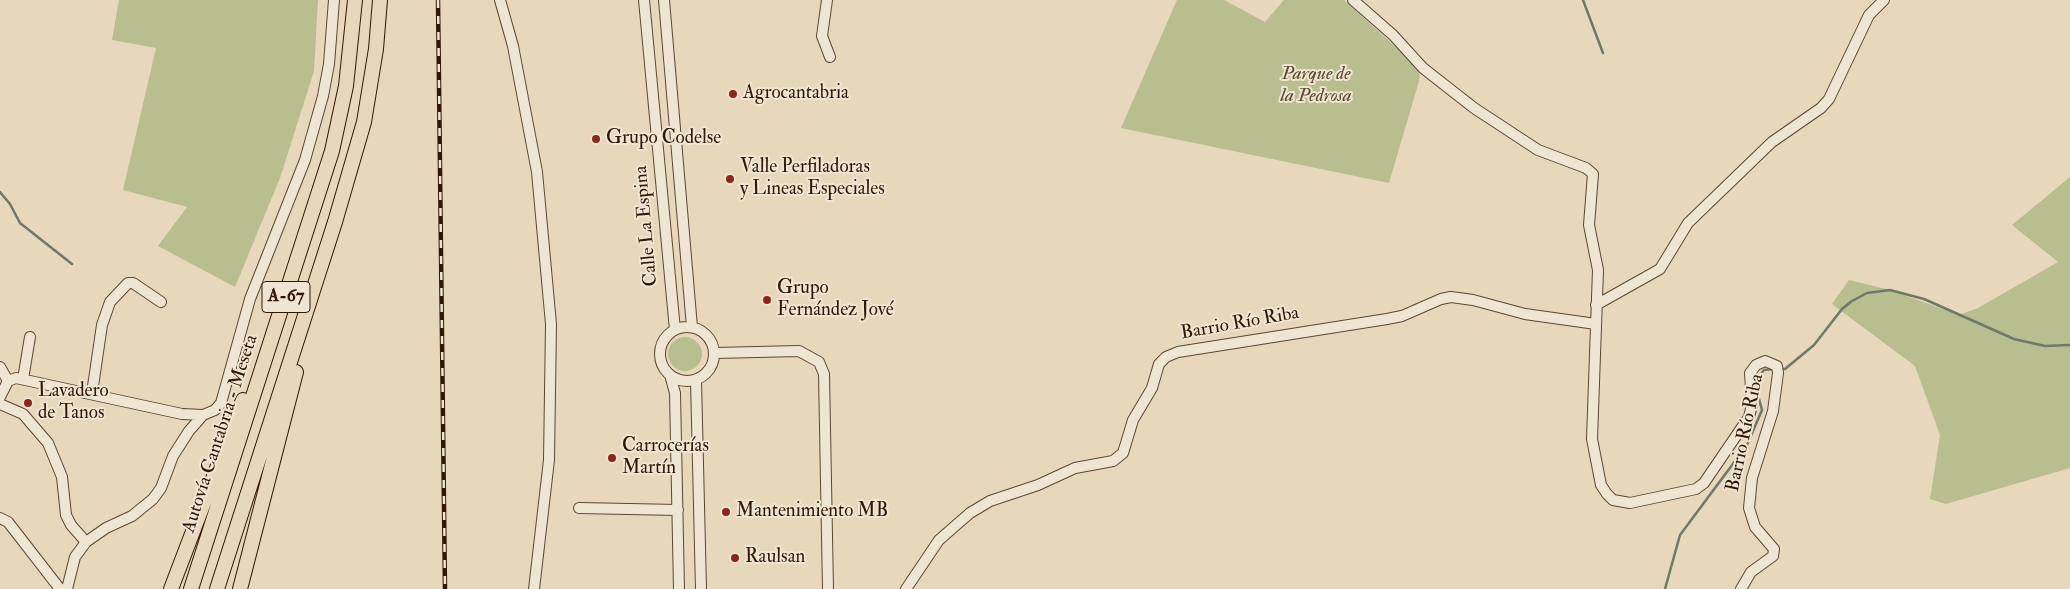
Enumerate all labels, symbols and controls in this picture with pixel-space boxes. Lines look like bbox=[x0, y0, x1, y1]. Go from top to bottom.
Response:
park label: Parque de la Pedrosa bbox=[1280, 64, 1352, 108]
place label: Agrocantabria bbox=[743, 83, 849, 105]
marker: Agrocantabria bbox=[727, 88, 739, 100]
place label: Grupo Codelse bbox=[606, 128, 721, 150]
marker: Grupo Codelse bbox=[590, 133, 602, 145]
place label: Valle Perfiladoras y Lineas Especiales bbox=[740, 157, 885, 201]
street label: Calle La Espina bbox=[630, 165, 664, 287]
marker: Valle Perfiladoras y Lineas Especiales bbox=[724, 173, 736, 185]
place label: Grupo Fernández Jové bbox=[777, 278, 894, 322]
road number: A-67 bbox=[262, 282, 310, 312]
marker: Grupo Fernández Jové bbox=[761, 294, 773, 306]
street label: Barrio Río Riba bbox=[1179, 302, 1301, 346]
street label: Autovía Cantabria - Meseta bbox=[178, 332, 264, 536]
street label: Barrio Río Riba bbox=[1722, 372, 1770, 494]
place label: Lavadero de Tanos bbox=[38, 381, 109, 425]
marker: Lavadero de Tanos bbox=[22, 397, 34, 409]
place label: Carrocerías Martín bbox=[622, 436, 709, 480]
marker: Carrocerías Martín bbox=[606, 452, 618, 464]
place label: Mantenimiento MB bbox=[736, 501, 888, 523]
marker: Mantenimiento MB bbox=[720, 506, 732, 518]
place label: Raulsan bbox=[745, 547, 805, 569]
marker: Raulsan bbox=[729, 552, 741, 564]

